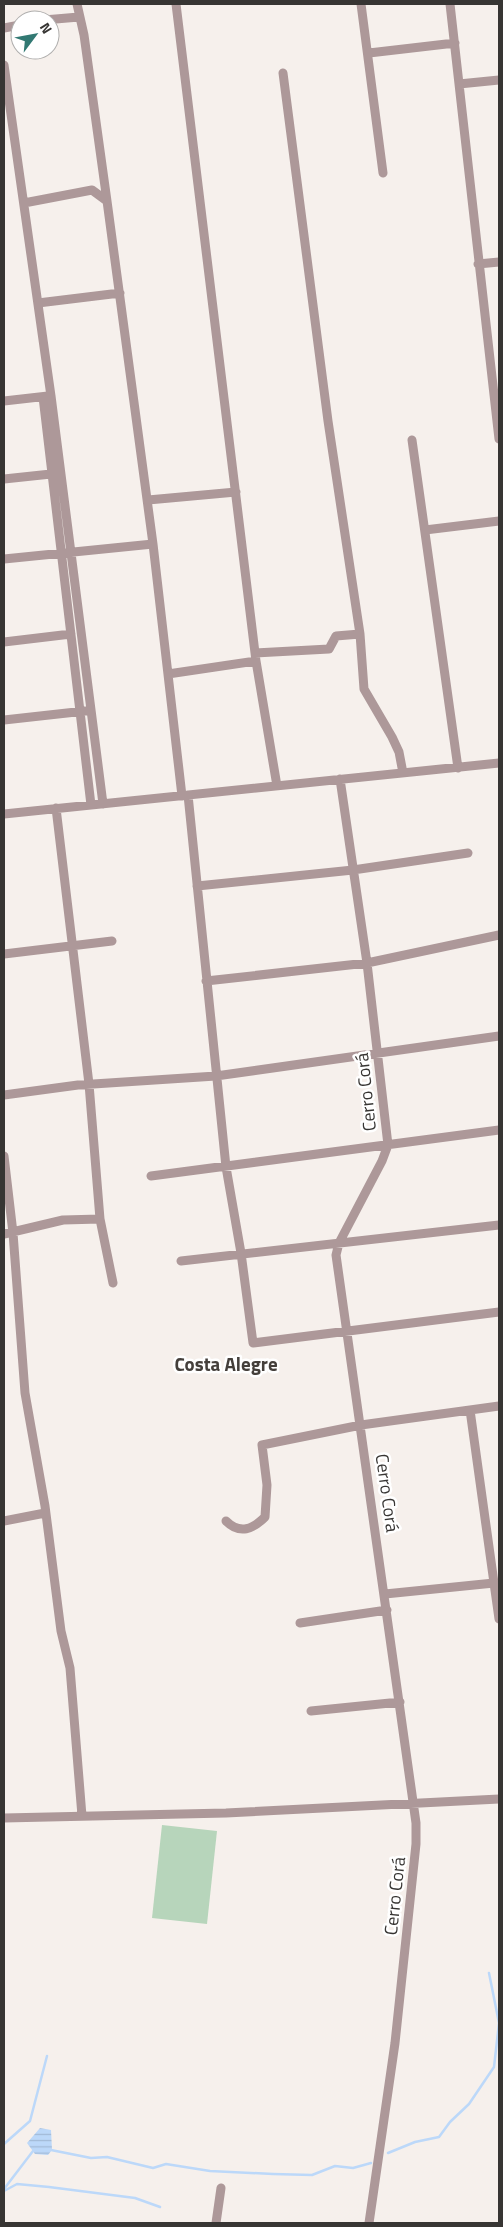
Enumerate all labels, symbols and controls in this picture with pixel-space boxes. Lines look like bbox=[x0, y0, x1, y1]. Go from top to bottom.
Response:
north arrow bbox=[10, 10, 60, 60]
text: N bbox=[35, 18, 58, 38]
street label: Cerro Corá bbox=[348, 1051, 383, 1133]
district label: Costa Alegre bbox=[174, 1349, 278, 1378]
street label: Cerro Corá bbox=[369, 1452, 406, 1534]
street label: Cerro Corá bbox=[377, 1855, 412, 1937]

